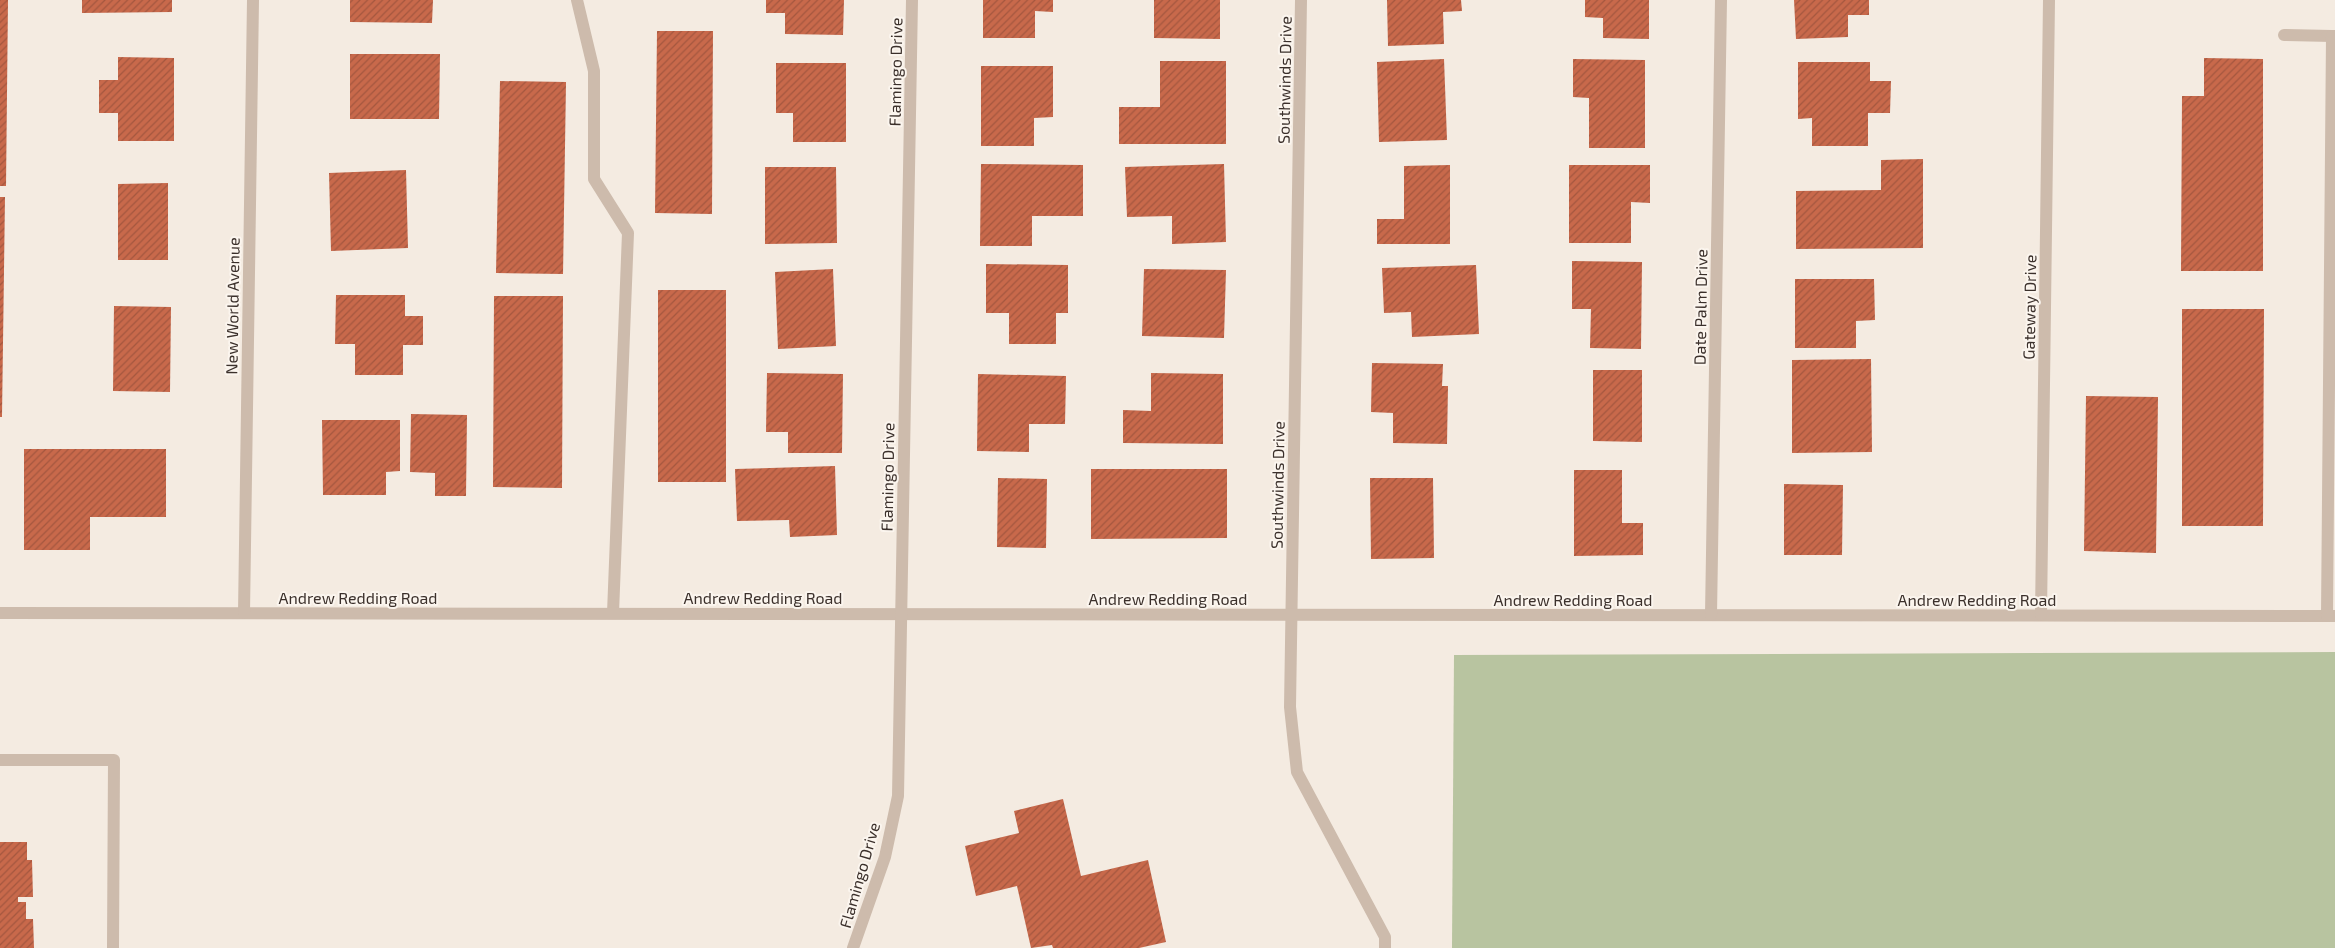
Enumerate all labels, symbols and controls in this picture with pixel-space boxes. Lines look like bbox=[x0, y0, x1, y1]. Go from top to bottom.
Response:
street label: Southwinds Drive bbox=[1273, 16, 1295, 144]
street label: Flamingo Drive bbox=[885, 17, 905, 127]
street label: New World Avenue bbox=[221, 237, 243, 375]
street label: Date Palm Drive bbox=[1689, 249, 1711, 365]
street label: Gateway Drive bbox=[2019, 254, 2039, 360]
street label: Southwinds Drive bbox=[1266, 421, 1288, 549]
street label: Flamingo Drive bbox=[877, 422, 897, 532]
street label: Andrew Redding Road bbox=[279, 588, 438, 607]
street label: Andrew Redding Road bbox=[684, 588, 843, 607]
street label: Andrew Redding Road bbox=[1089, 589, 1248, 608]
street label: Andrew Redding Road bbox=[1494, 590, 1653, 609]
street label: Andrew Redding Road bbox=[1898, 590, 2057, 609]
street label: Flamingo Drive bbox=[835, 820, 883, 930]

